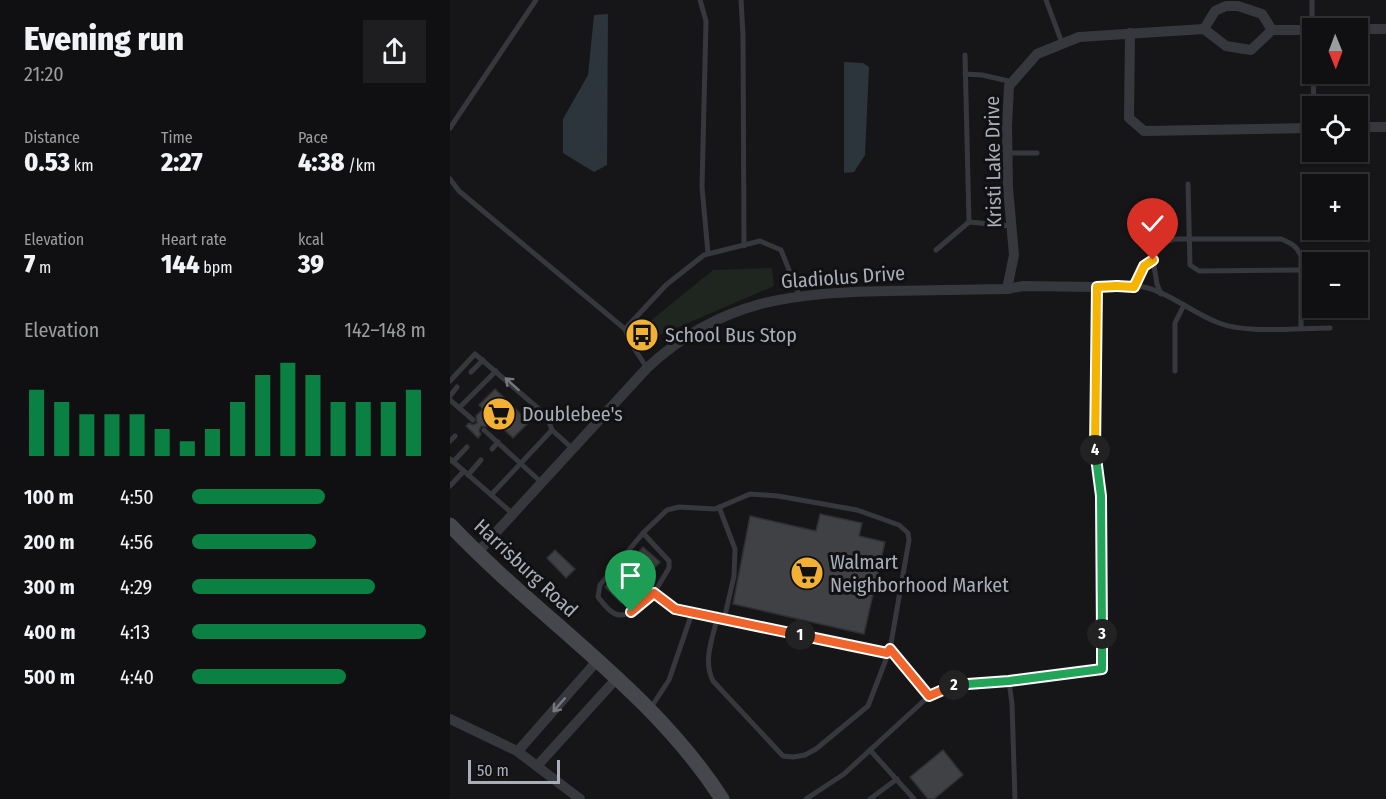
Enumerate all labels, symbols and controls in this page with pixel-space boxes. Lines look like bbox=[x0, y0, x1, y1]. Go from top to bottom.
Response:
north arrow bbox=[1302, 18, 1368, 84]
map controls bbox=[1302, 18, 1368, 318]
text: Evening run bbox=[24, 19, 184, 59]
button: share bbox=[363, 20, 426, 83]
text: 21:20 bbox=[24, 62, 64, 86]
street label: Kristi Lake Drive bbox=[980, 96, 1006, 228]
button: locate bbox=[1302, 96, 1368, 162]
text: Distance bbox=[24, 128, 80, 147]
text: Time bbox=[161, 128, 193, 147]
text: Pace bbox=[298, 128, 328, 147]
text: 0.53 bbox=[24, 147, 70, 178]
text: 2:27 bbox=[161, 147, 203, 178]
text: 4:38 bbox=[298, 147, 345, 178]
text: km bbox=[70, 156, 93, 175]
text: /km bbox=[345, 156, 376, 175]
button: + bbox=[1302, 174, 1368, 240]
pin bbox=[1127, 198, 1178, 260]
icon: check bbox=[1136, 207, 1169, 240]
text: Elevation bbox=[24, 230, 84, 249]
text: Heart rate bbox=[161, 230, 227, 249]
text: kcal bbox=[298, 230, 324, 249]
text: 7 bbox=[24, 249, 35, 280]
text: 144 bbox=[161, 249, 200, 280]
text: 39 bbox=[298, 249, 324, 280]
button: − bbox=[1302, 252, 1368, 318]
text: m bbox=[35, 258, 51, 277]
text: bpm bbox=[200, 258, 233, 277]
street label: Gladiolus Drive bbox=[780, 261, 906, 293]
bus stop icon: School Bus Stop bbox=[624, 317, 660, 353]
text: Elevation bbox=[24, 318, 99, 342]
text: 142–148 m bbox=[344, 318, 426, 342]
place label: School Bus Stop bbox=[665, 323, 797, 347]
one-way arrow bbox=[504, 377, 519, 391]
supermarket icon: Doublebee's bbox=[481, 396, 517, 432]
place label: Doublebee's bbox=[522, 402, 623, 426]
pin: 4 bbox=[1080, 435, 1110, 465]
text: 4 bbox=[1091, 440, 1099, 459]
text: 100 m bbox=[24, 485, 74, 509]
text: 4:50 bbox=[120, 485, 154, 509]
street label: Harrisburg Road bbox=[469, 514, 583, 622]
text: 200 m bbox=[24, 530, 75, 554]
text: 4:56 bbox=[120, 530, 153, 554]
pin bbox=[605, 550, 656, 612]
place label: Walmart Neighborhood Market bbox=[830, 550, 1009, 597]
supermarket icon: Walmart Neighborhood Market bbox=[789, 555, 825, 591]
icon: arrive bbox=[614, 559, 647, 592]
text: 300 m bbox=[24, 575, 75, 599]
text: 4:29 bbox=[120, 575, 152, 599]
pin: 3 bbox=[1087, 619, 1117, 649]
text: 400 m bbox=[24, 620, 76, 644]
text: 4:13 bbox=[120, 620, 150, 644]
pin: 1 bbox=[785, 620, 815, 650]
text: 3 bbox=[1098, 624, 1106, 643]
text: 1 bbox=[797, 625, 803, 644]
text: 500 m bbox=[24, 665, 75, 689]
text: 4:40 bbox=[120, 665, 154, 689]
pin: 2 bbox=[939, 670, 969, 700]
text: 2 bbox=[950, 675, 958, 694]
one-way arrow bbox=[552, 697, 566, 712]
scale bar bbox=[468, 757, 560, 784]
text: 50 m bbox=[477, 761, 509, 780]

